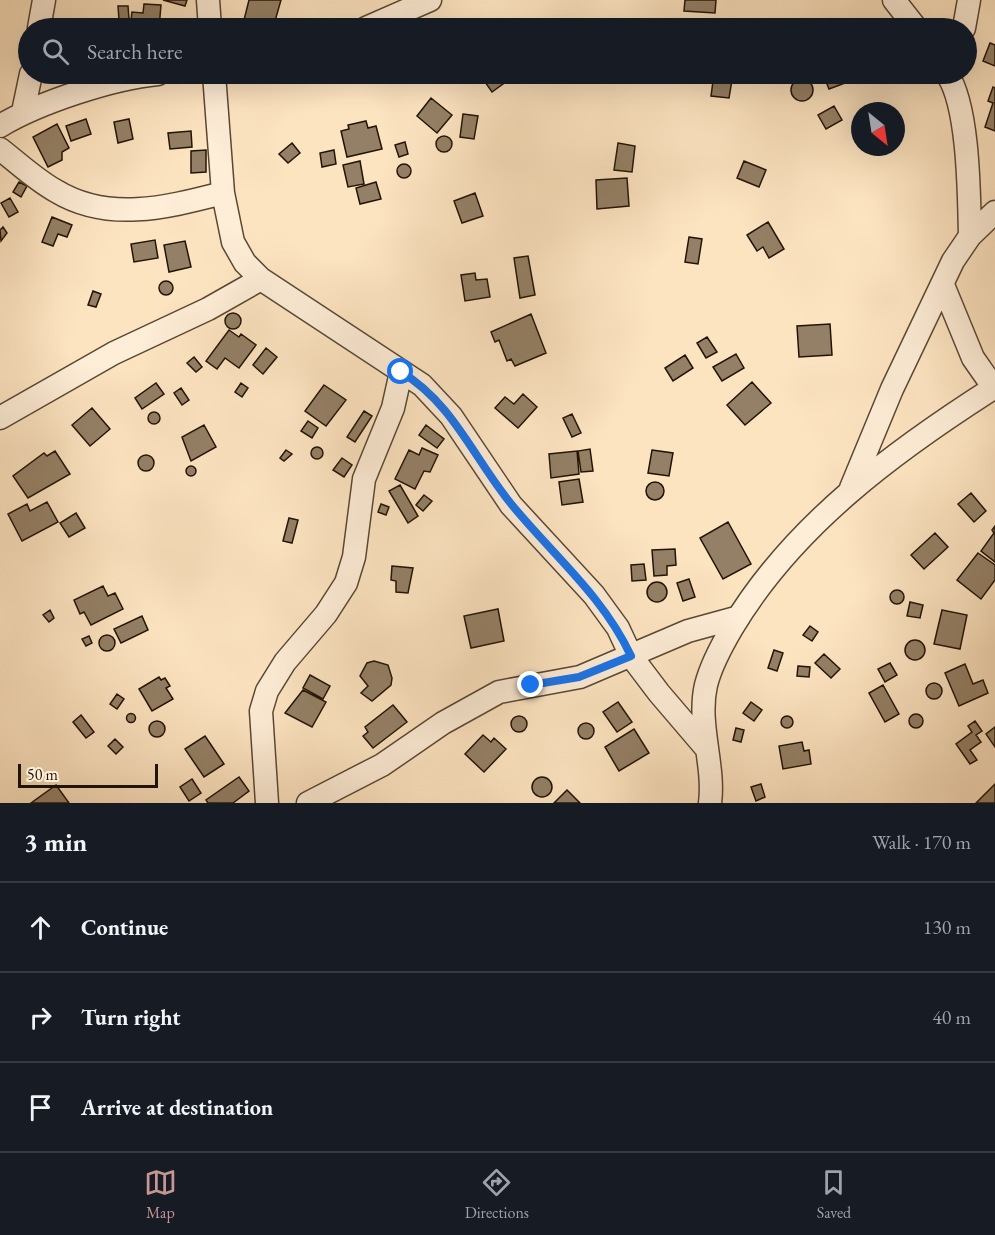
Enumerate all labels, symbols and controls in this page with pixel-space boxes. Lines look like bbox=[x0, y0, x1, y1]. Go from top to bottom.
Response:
search box bbox=[18, 18, 977, 84]
icon: search bbox=[39, 35, 72, 68]
text: Search here bbox=[87, 37, 182, 66]
north arrow bbox=[851, 102, 905, 156]
route start bbox=[387, 358, 413, 384]
route end bbox=[517, 671, 543, 697]
scale bar bbox=[18, 761, 158, 788]
text: 50 m bbox=[27, 764, 58, 785]
text: 3 min bbox=[24, 825, 87, 859]
text: Walk · 170 m bbox=[872, 829, 971, 855]
icon: ahead bbox=[24, 911, 57, 944]
text: Continue bbox=[81, 913, 168, 942]
text: 130 m bbox=[923, 914, 971, 940]
icon: right bbox=[24, 1001, 57, 1034]
text: Turn right bbox=[81, 1003, 180, 1032]
text: 40 m bbox=[932, 1004, 971, 1030]
icon: arrive bbox=[24, 1091, 57, 1124]
text: Arrive at destination bbox=[81, 1093, 273, 1122]
tab: Map bbox=[144, 1166, 177, 1223]
tab: Directions bbox=[465, 1166, 529, 1223]
tab: Saved bbox=[817, 1166, 851, 1223]

